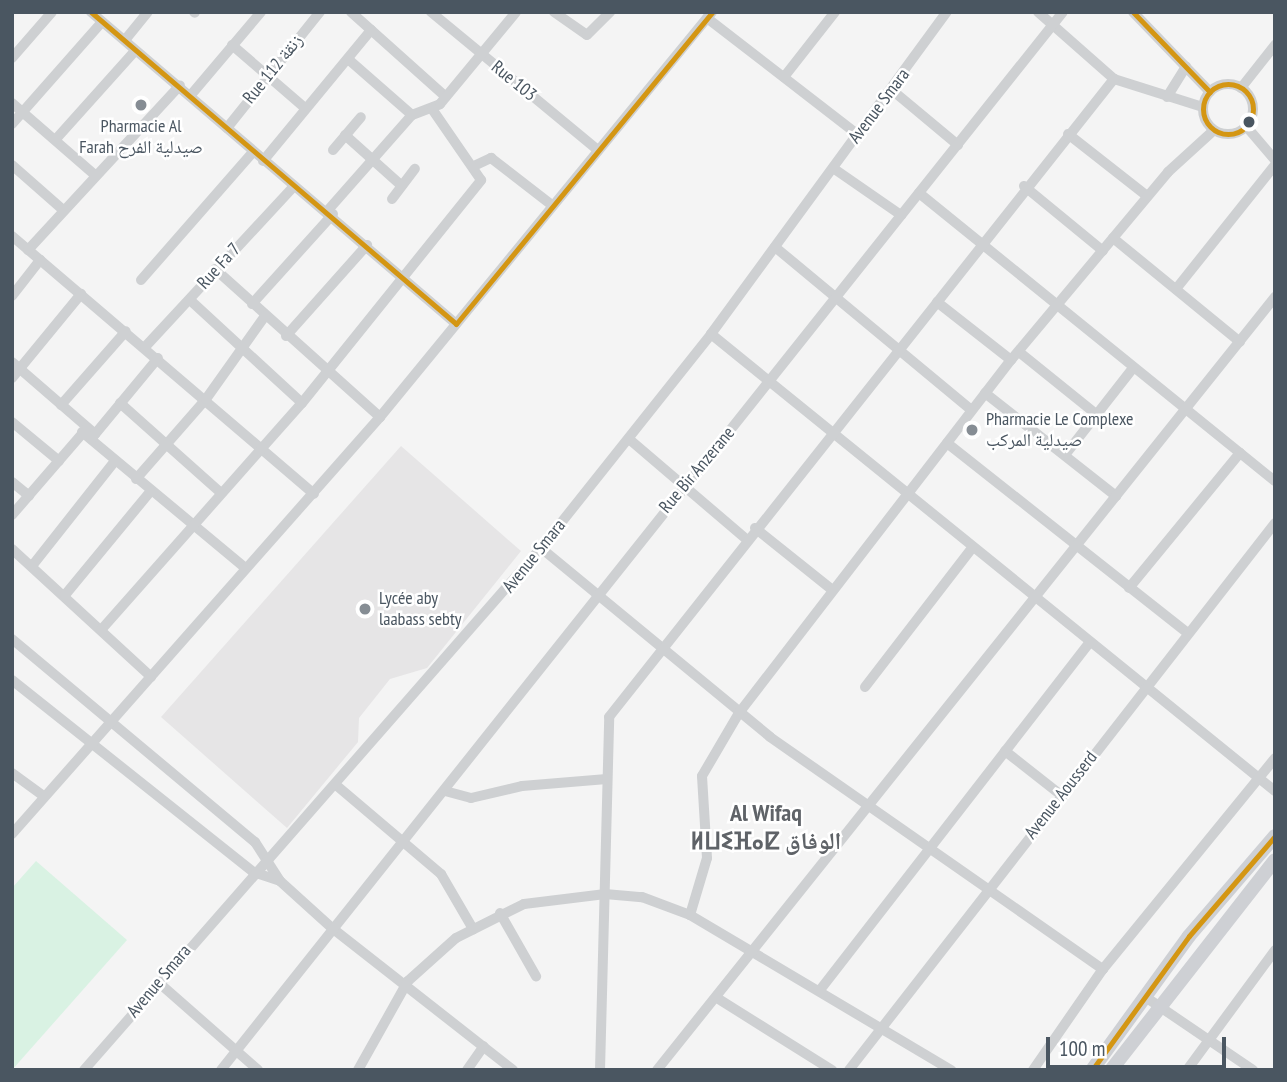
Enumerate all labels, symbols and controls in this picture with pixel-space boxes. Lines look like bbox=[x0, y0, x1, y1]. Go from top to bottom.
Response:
street label: Rue 112 زنقة bbox=[239, 30, 307, 108]
street label: Rue 103 bbox=[487, 56, 541, 106]
street label: Avenue Smara bbox=[844, 64, 914, 148]
marker: Pharmacie Al Farah صيدلية الفرح bbox=[133, 97, 149, 113]
unlabelled marker bbox=[1242, 115, 1256, 129]
place label: Pharmacie Al Farah صيدلية الفرح bbox=[79, 116, 203, 158]
street label: Rue Fa 7 bbox=[193, 239, 245, 293]
place label: Pharmacie Le Complexe صيدلية المركب bbox=[986, 409, 1133, 452]
street label: Rue Bir Anzerane bbox=[655, 422, 739, 518]
marker: Pharmacie Le Complexe صيدلية المركب bbox=[964, 422, 980, 438]
street label: Avenue Smara bbox=[498, 515, 570, 597]
place label: Lycée aby laabass sebty bbox=[379, 588, 462, 630]
marker: Lycée aby laabass sebty bbox=[357, 601, 373, 617]
street label: Avenue Aousserd bbox=[1020, 747, 1102, 843]
district label: Al Wifaq ⵍⵡⵉⴼⴰⵇ الوفاق bbox=[691, 799, 841, 855]
street label: Avenue Smara bbox=[122, 940, 196, 1022]
scale bar bbox=[1049, 1023, 1229, 1066]
text: 100 m bbox=[1059, 1035, 1105, 1062]

